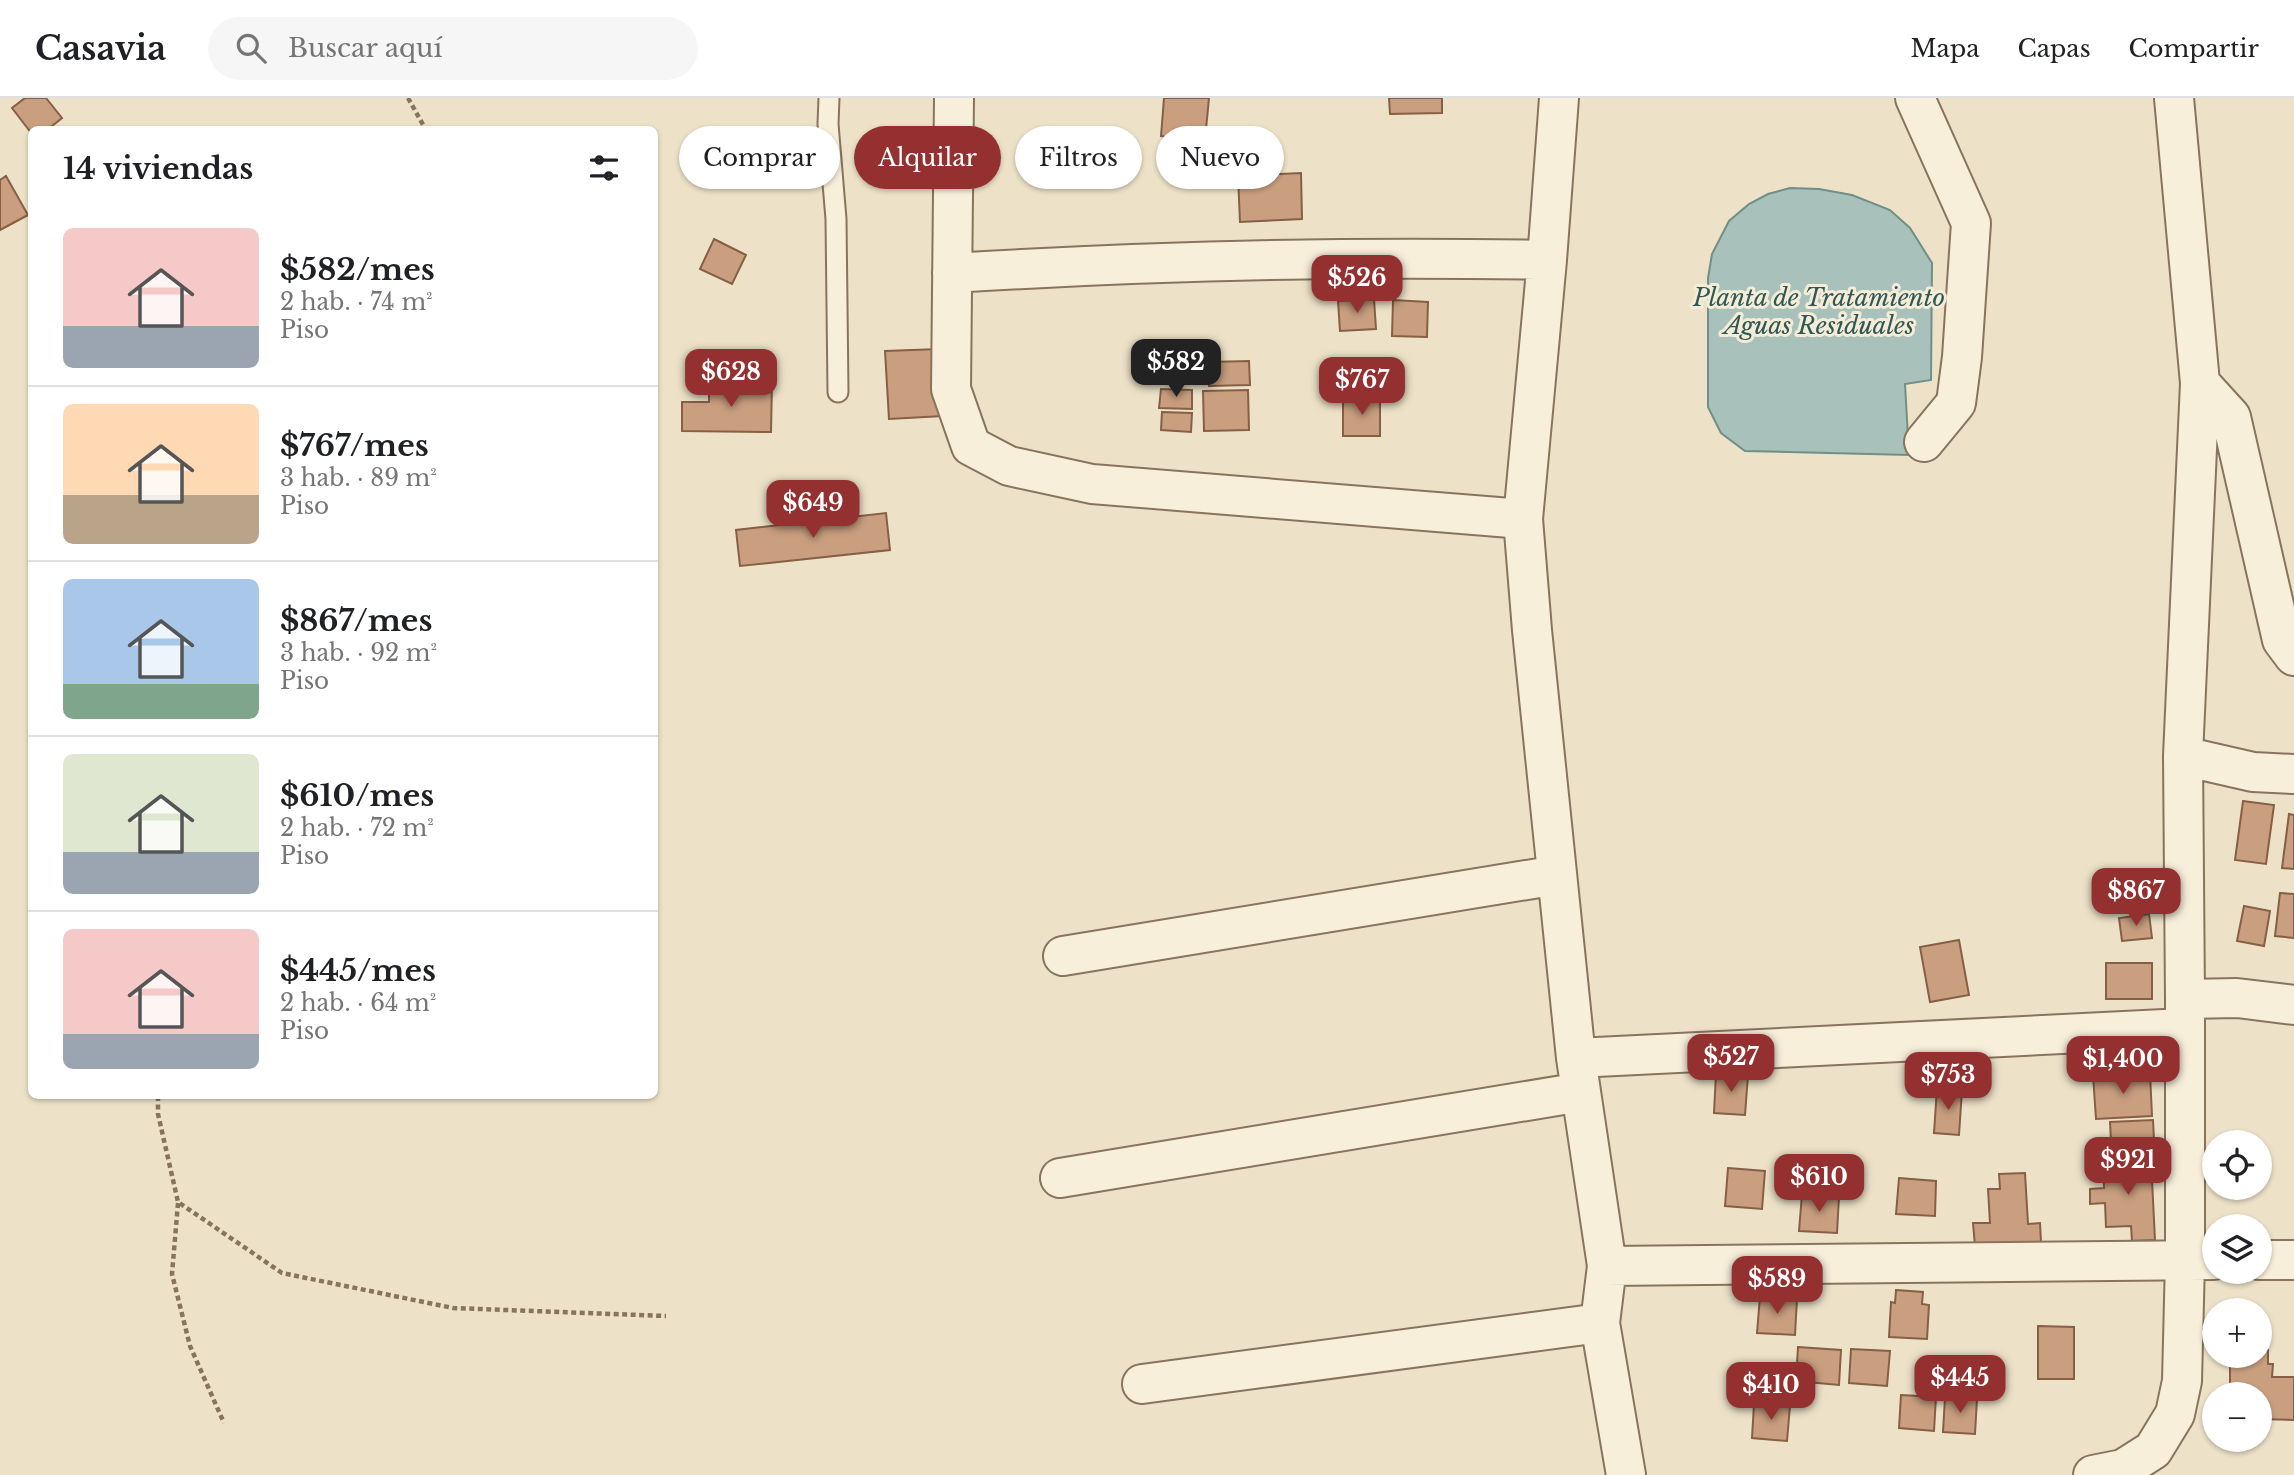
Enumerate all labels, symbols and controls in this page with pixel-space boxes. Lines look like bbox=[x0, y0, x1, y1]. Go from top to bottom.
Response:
search box bbox=[208, 17, 698, 80]
text: Casavia bbox=[35, 28, 166, 69]
icon: search bbox=[232, 29, 270, 67]
text: Buscar aquí bbox=[288, 32, 442, 64]
text: Mapa bbox=[1910, 34, 1980, 63]
text: Capas bbox=[2018, 34, 2091, 63]
text: Compartir bbox=[2129, 34, 2259, 63]
chip: Comprar bbox=[679, 126, 840, 189]
chip: Alquilar bbox=[854, 126, 1001, 189]
chip: Filtros bbox=[1015, 126, 1142, 189]
chip: Nuevo bbox=[1156, 126, 1284, 189]
icon: filters bbox=[585, 149, 623, 187]
text: 14 viviendas bbox=[63, 150, 253, 187]
text: $582/mes bbox=[280, 251, 435, 288]
icon: home bbox=[119, 256, 203, 340]
pin: $526 bbox=[1316, 256, 1398, 315]
text: $526 bbox=[1328, 264, 1386, 292]
water label: Planta de Tratamiento Aguas Residuales bbox=[1692, 283, 1945, 340]
text: 2 hab. · 74 m² bbox=[280, 288, 433, 316]
text: Piso bbox=[280, 316, 329, 344]
pin: $582 bbox=[1135, 340, 1217, 399]
text: $582 bbox=[1147, 348, 1205, 376]
pin: $628 bbox=[690, 350, 772, 409]
text: $628 bbox=[701, 358, 761, 386]
pin: $767 bbox=[1321, 358, 1403, 417]
text: $767 bbox=[1335, 366, 1389, 394]
text: $767/mes bbox=[280, 427, 429, 464]
icon: home bbox=[119, 432, 203, 516]
text: 3 hab. · 89 m² bbox=[280, 464, 437, 492]
pin: $649 bbox=[772, 480, 854, 540]
text: $649 bbox=[782, 489, 844, 517]
text: Piso bbox=[280, 492, 329, 520]
text: $867/mes bbox=[280, 602, 432, 639]
icon: home bbox=[119, 607, 203, 691]
text: 3 hab. · 92 m² bbox=[280, 639, 437, 667]
text: Piso bbox=[280, 667, 329, 695]
text: $610/mes bbox=[280, 777, 434, 814]
icon: home bbox=[119, 782, 203, 866]
text: 2 hab. · 72 m² bbox=[280, 814, 434, 842]
text: Piso bbox=[280, 842, 329, 870]
pin: $867 bbox=[2095, 868, 2177, 928]
text: $867 bbox=[2108, 877, 2164, 905]
text: $445/mes bbox=[280, 952, 436, 989]
icon: home bbox=[119, 957, 203, 1041]
text: 2 hab. · 64 m² bbox=[280, 989, 436, 1017]
text: Piso bbox=[280, 1017, 329, 1045]
pin: $527 bbox=[1690, 1034, 1772, 1094]
pin: $1,400 bbox=[2066, 1037, 2180, 1096]
text: $527 bbox=[1703, 1043, 1759, 1071]
text: $1,400 bbox=[2083, 1045, 2163, 1073]
pin: $753 bbox=[1907, 1052, 1989, 1112]
text: $753 bbox=[1921, 1061, 1975, 1089]
map controls bbox=[2202, 1130, 2272, 1452]
button: locate bbox=[2202, 1130, 2272, 1200]
pin: $921 bbox=[2087, 1138, 2169, 1197]
text: $921 bbox=[2100, 1146, 2156, 1174]
pin: $610 bbox=[1778, 1154, 1860, 1214]
text: $610 bbox=[1790, 1163, 1848, 1191]
button: layers bbox=[2202, 1214, 2272, 1284]
pin: $589 bbox=[1736, 1256, 1818, 1316]
text: $589 bbox=[1748, 1265, 1806, 1293]
button: + bbox=[2202, 1298, 2272, 1368]
pin: $445 bbox=[1919, 1356, 2001, 1415]
pin: $410 bbox=[1730, 1362, 1812, 1422]
text: $445 bbox=[1930, 1364, 1990, 1392]
text: $410 bbox=[1742, 1371, 1800, 1399]
button: − bbox=[2202, 1382, 2272, 1452]

